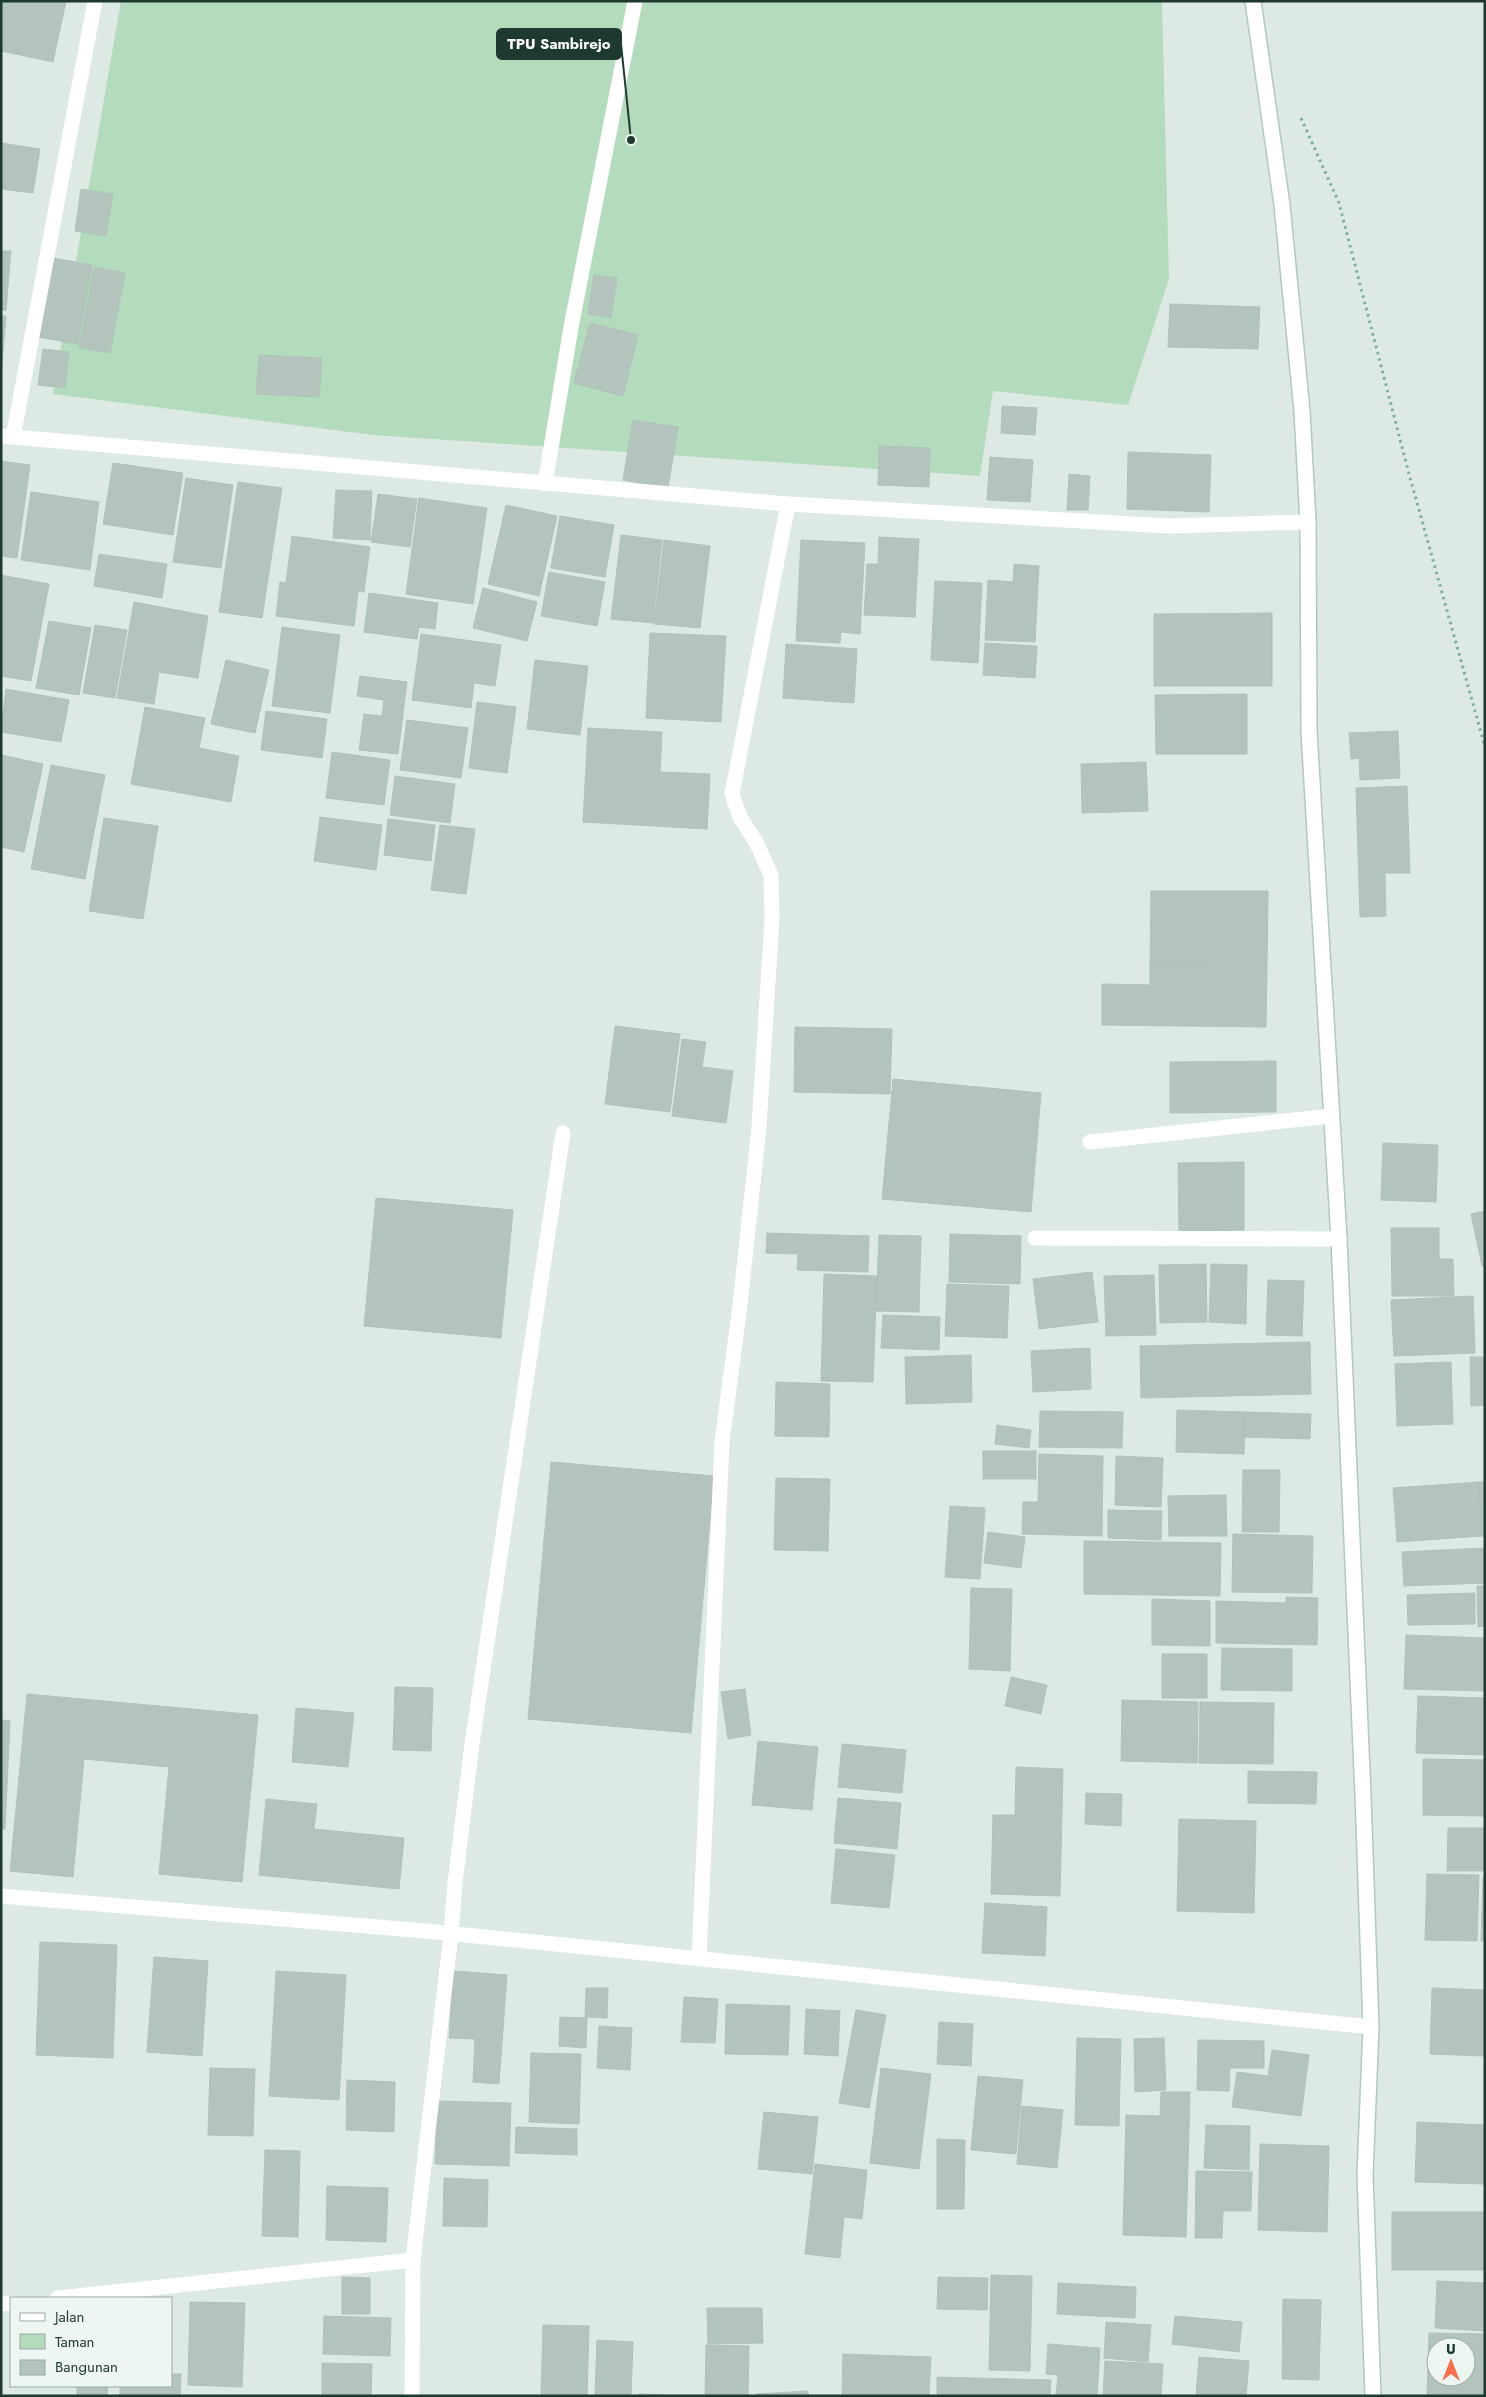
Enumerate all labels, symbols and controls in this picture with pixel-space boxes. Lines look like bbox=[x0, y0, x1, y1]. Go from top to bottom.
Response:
callout: TPU Sambirejo bbox=[497, 29, 621, 59]
text: TPU Sambirejo bbox=[507, 33, 611, 55]
legend bbox=[10, 2297, 172, 2387]
text: Jalan bbox=[53, 2306, 84, 2328]
text: Taman bbox=[55, 2331, 94, 2353]
north arrow bbox=[1426, 2337, 1476, 2387]
text: U bbox=[1446, 2339, 1456, 2359]
text: Bangunan bbox=[55, 2356, 118, 2378]

